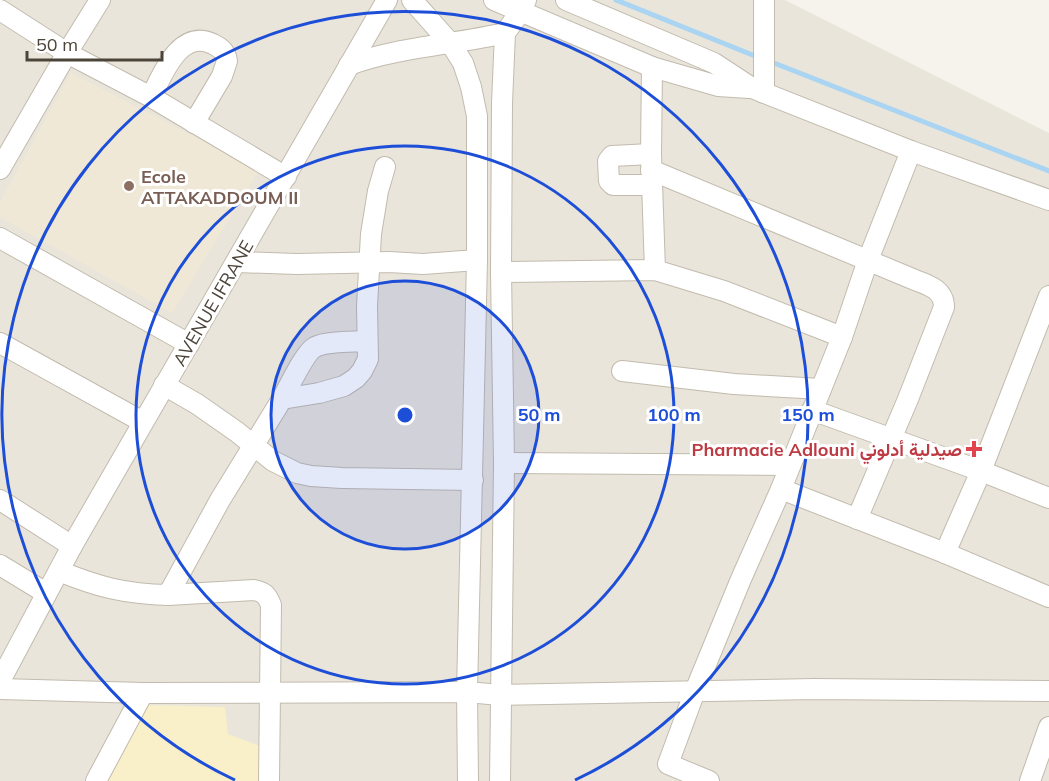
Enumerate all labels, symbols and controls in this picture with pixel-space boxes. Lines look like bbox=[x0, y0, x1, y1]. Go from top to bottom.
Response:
scale bar bbox=[27, 24, 162, 62]
text: 50 m bbox=[36, 33, 78, 56]
place label: Ecole ATTAKADDOUM II bbox=[141, 165, 298, 209]
marker: Ecole ATTAKADDOUM II bbox=[122, 179, 136, 193]
street label: AVENUE IFRANE bbox=[168, 236, 258, 370]
text: 50 m bbox=[518, 403, 560, 426]
text: 100 m bbox=[647, 403, 701, 426]
text: 150 m bbox=[781, 403, 835, 426]
centre of rings bbox=[395, 405, 415, 425]
place label: Pharmacie Adlouni صيدلية أدلوني bbox=[692, 438, 962, 465]
marker: Pharmacie Adlouni صيدلية أدلوني bbox=[967, 442, 981, 456]

